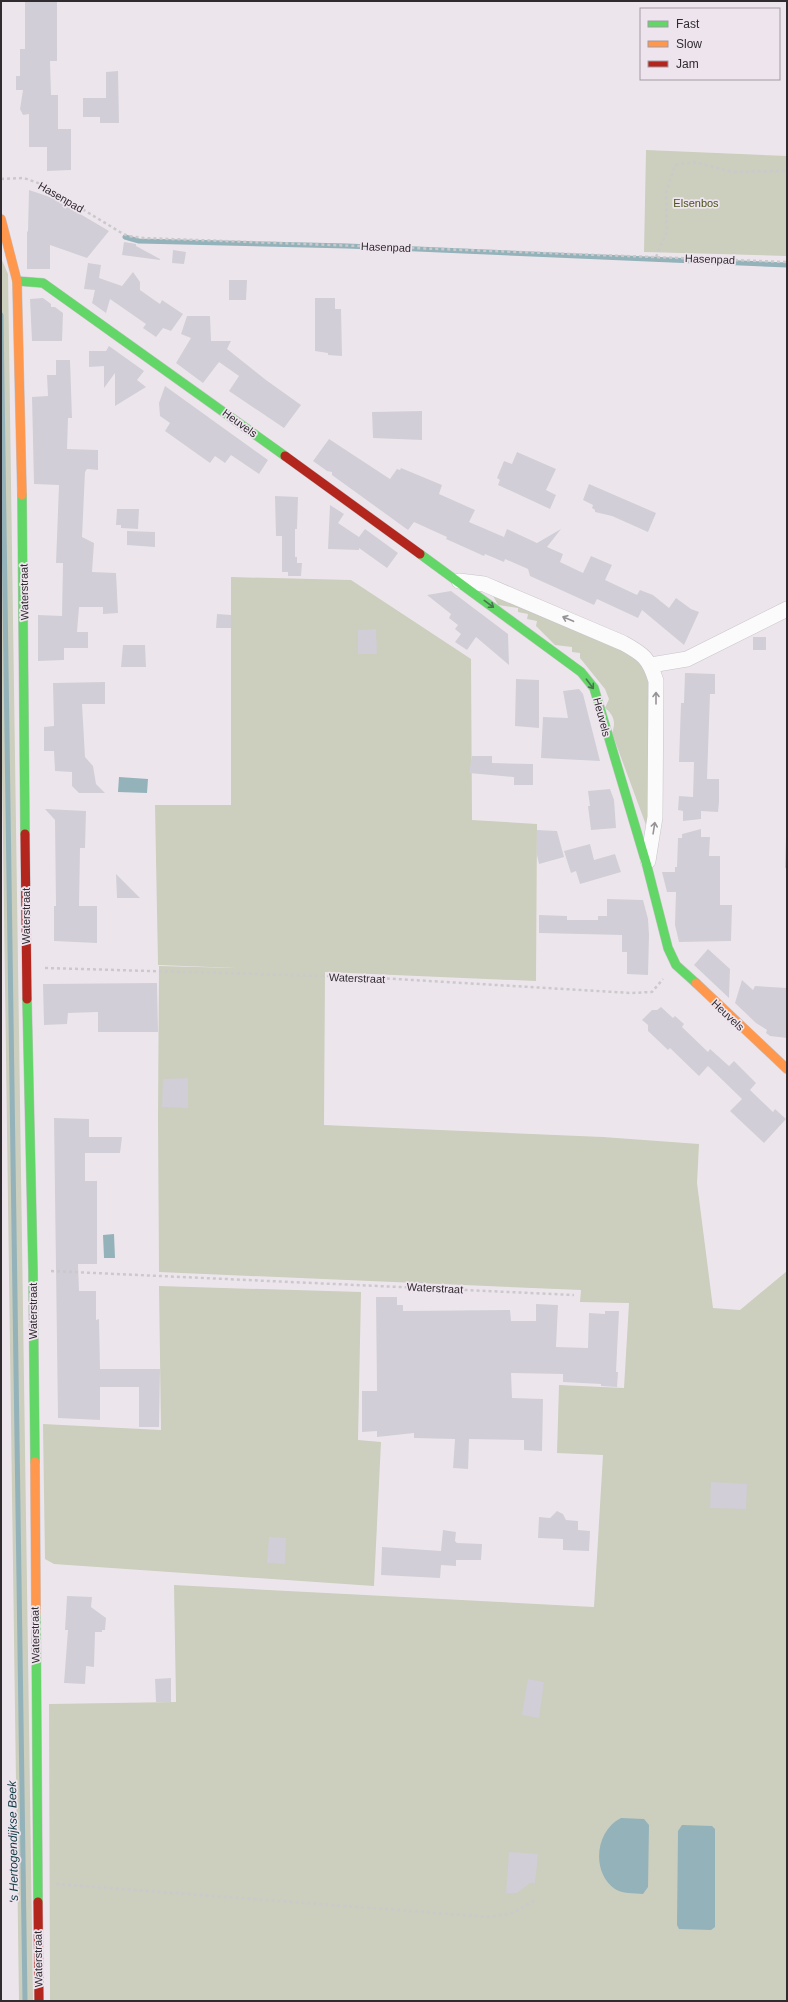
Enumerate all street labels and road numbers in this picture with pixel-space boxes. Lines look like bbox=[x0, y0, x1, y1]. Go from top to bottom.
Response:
street label: Hasenpad bbox=[36, 179, 86, 215]
street label: Hasenpad bbox=[361, 240, 411, 254]
street label: Hasenpad bbox=[685, 252, 735, 266]
street label: Heuvels bbox=[220, 406, 260, 440]
street label: Waterstraat bbox=[18, 564, 30, 620]
street label: Heuvels bbox=[591, 696, 613, 738]
street label: Waterstraat bbox=[20, 888, 32, 944]
street label: Waterstraat bbox=[329, 971, 385, 985]
street label: Heuvels bbox=[709, 997, 747, 1033]
street label: Waterstraat bbox=[406, 1281, 464, 1295]
street label: Waterstraat bbox=[27, 1283, 39, 1339]
street label: Waterstraat bbox=[29, 1607, 41, 1663]
street label: Waterstraat bbox=[32, 1931, 44, 1987]

